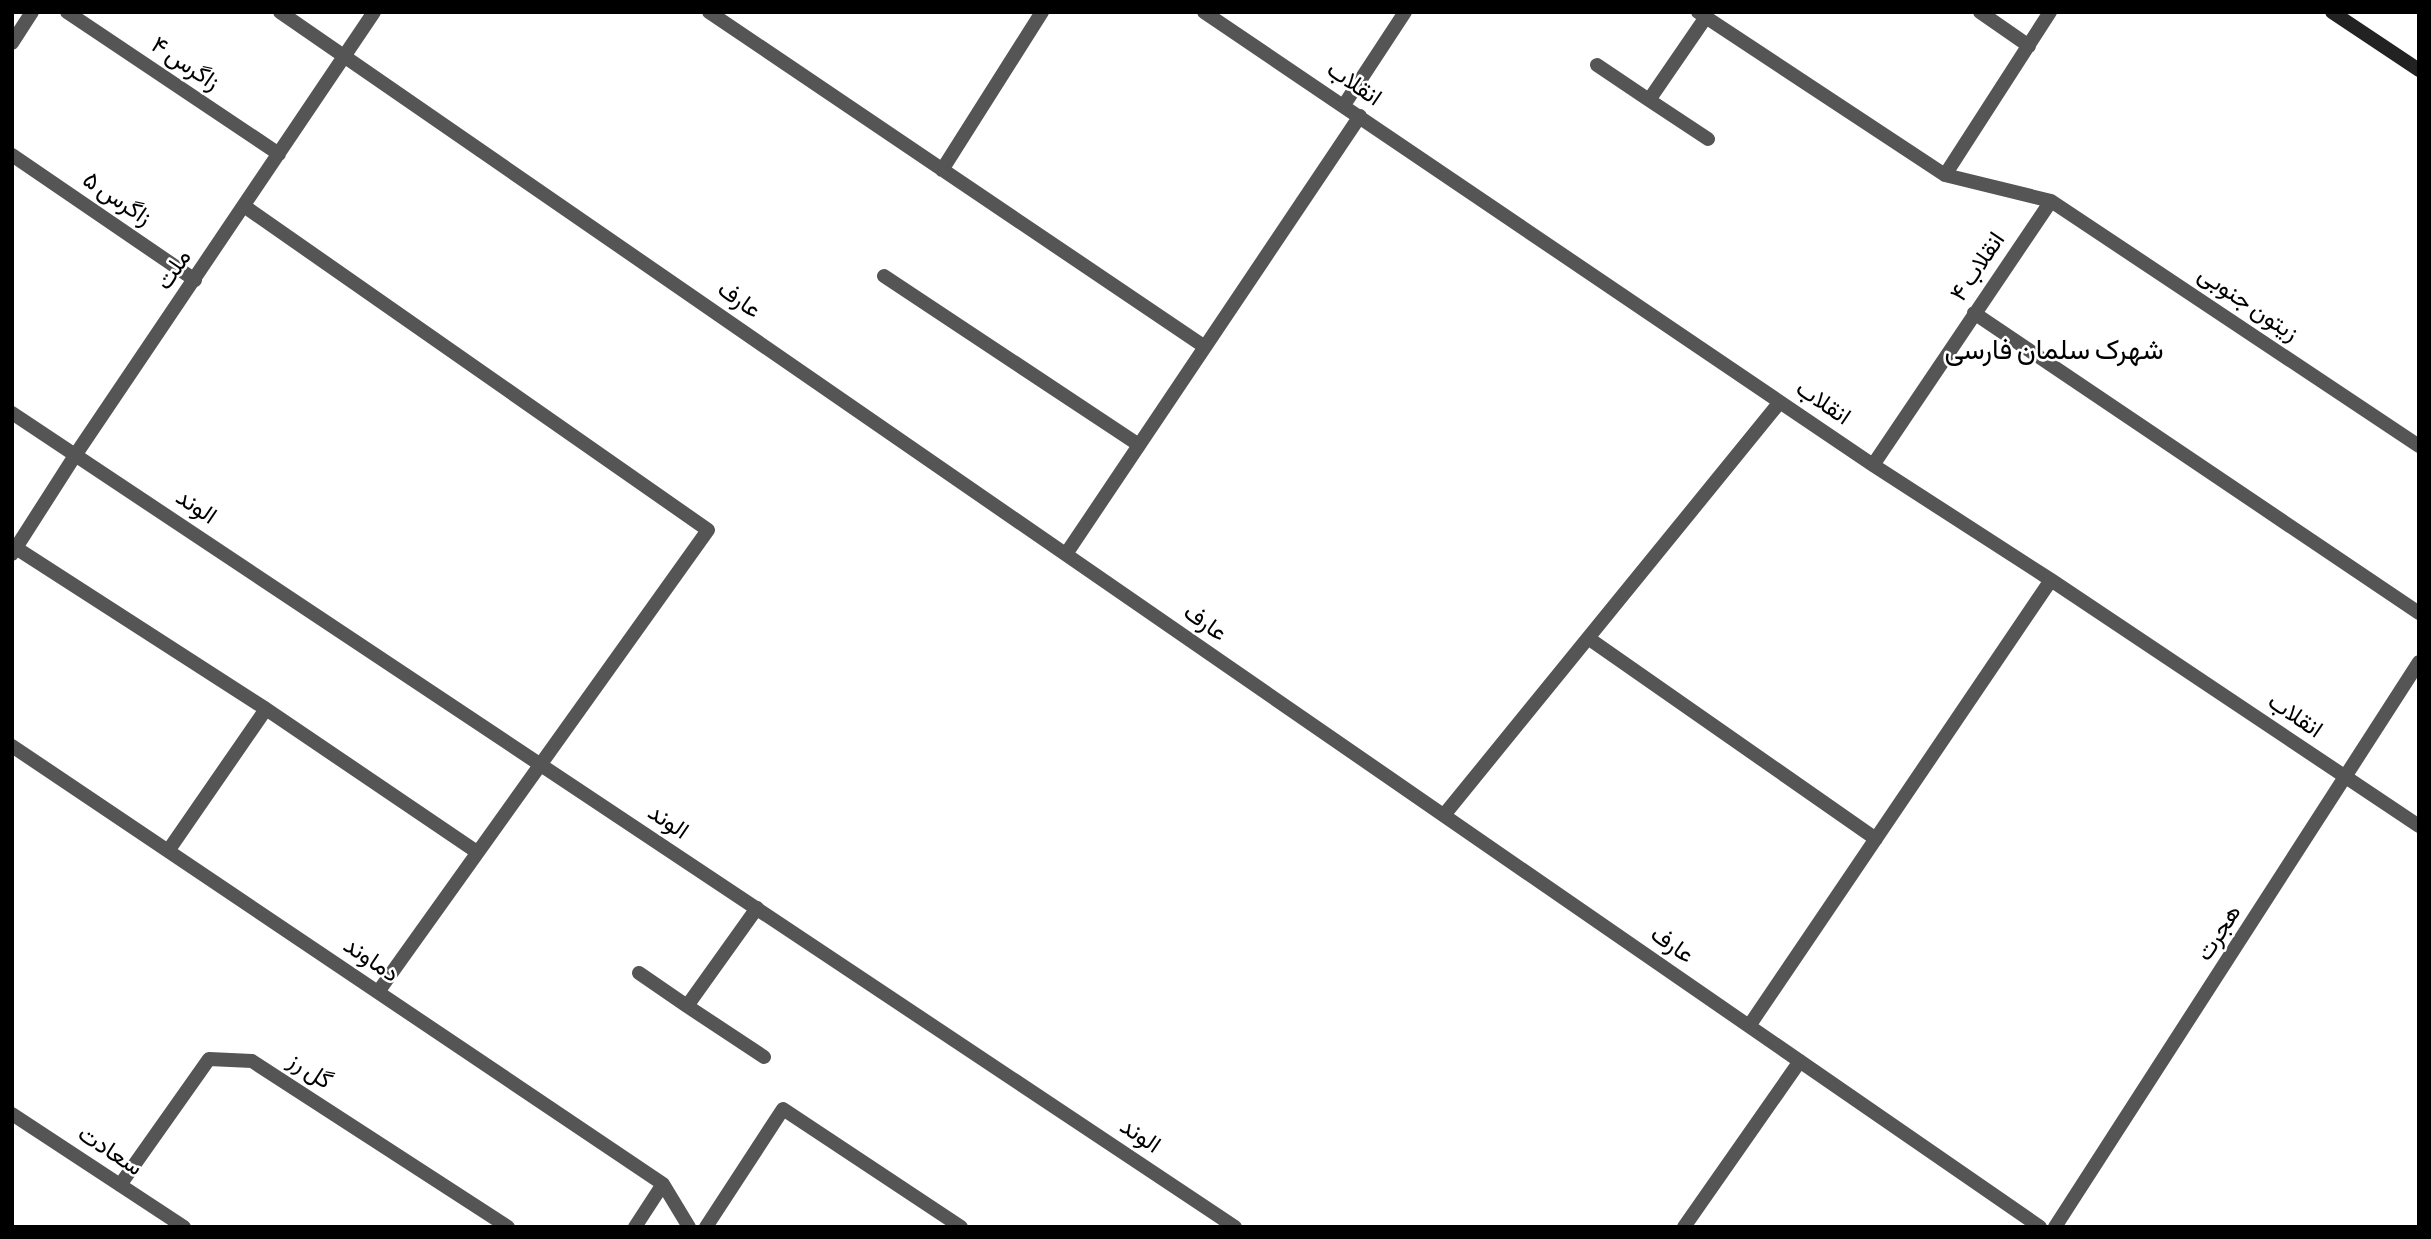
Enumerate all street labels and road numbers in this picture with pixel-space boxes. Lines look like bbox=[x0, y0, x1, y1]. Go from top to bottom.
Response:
street label: زاگرس ۴ bbox=[146, 32, 224, 97]
street label: انقلاب bbox=[1322, 57, 1386, 112]
street label: زاگرس ۵ bbox=[77, 167, 156, 232]
street label: انقلاب ۴ bbox=[1946, 228, 2010, 306]
street label: ملت bbox=[152, 246, 196, 294]
street label: زیتون جنوبی bbox=[2193, 262, 2302, 348]
street label: عارف bbox=[712, 277, 765, 325]
street label: انقلاب bbox=[1791, 376, 1855, 431]
street label: الوند bbox=[170, 485, 220, 531]
street label: عارف bbox=[1178, 600, 1231, 648]
street label: انقلاب bbox=[2263, 689, 2327, 744]
street label: الوند bbox=[642, 800, 692, 846]
street label: هجرت bbox=[2192, 901, 2247, 966]
street label: عارف bbox=[1645, 922, 1698, 970]
street label: دماوند bbox=[338, 933, 403, 989]
street label: گل رز bbox=[282, 1047, 337, 1095]
street label: الوند bbox=[1114, 1114, 1164, 1160]
street label: سعادت bbox=[74, 1121, 146, 1181]

